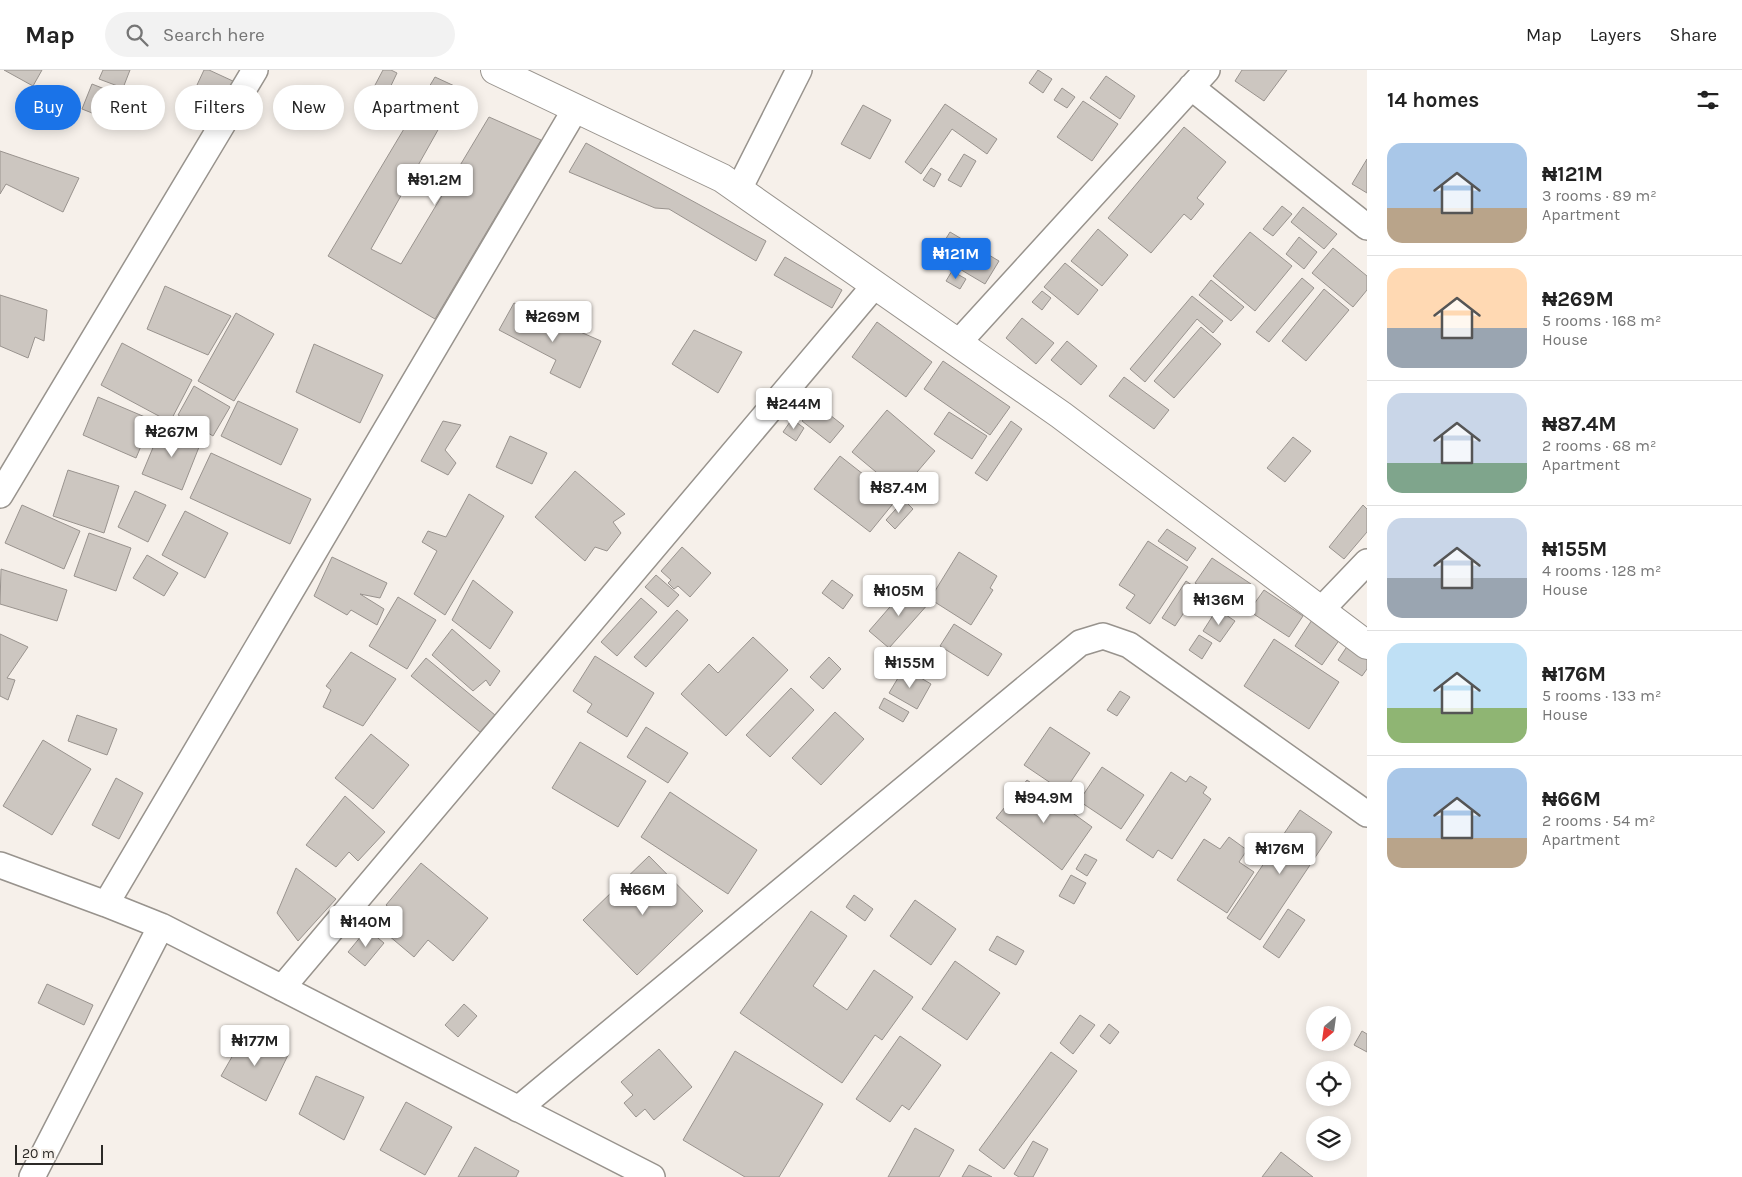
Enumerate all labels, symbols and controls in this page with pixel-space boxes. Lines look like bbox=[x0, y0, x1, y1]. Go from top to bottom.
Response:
search box bbox=[105, 12, 455, 57]
text: Map bbox=[25, 21, 75, 49]
icon: search bbox=[123, 21, 151, 49]
text: Search here bbox=[163, 24, 265, 46]
text: Map bbox=[1526, 24, 1562, 46]
text: Layers bbox=[1590, 24, 1642, 46]
text: Share bbox=[1670, 24, 1717, 46]
chip: Buy bbox=[15, 85, 81, 130]
chip: Rent bbox=[91, 85, 165, 130]
chip: Filters bbox=[175, 85, 263, 130]
chip: New bbox=[273, 85, 344, 130]
chip: Apartment bbox=[354, 85, 478, 130]
icon: filters bbox=[1694, 86, 1722, 114]
text: 14 homes bbox=[1387, 88, 1479, 112]
text: ₦121M bbox=[1542, 162, 1603, 186]
icon: home bbox=[1427, 163, 1487, 223]
pin: ₦91.2M bbox=[394, 164, 476, 206]
text: ₦91.2M bbox=[408, 170, 462, 189]
text: 3 rooms · 89 m² bbox=[1542, 186, 1657, 205]
text: Apartment bbox=[1542, 205, 1620, 224]
pin: ₦121M bbox=[921, 238, 991, 280]
text: ₦121M bbox=[933, 244, 979, 263]
text: ₦269M bbox=[1542, 287, 1614, 311]
icon: home bbox=[1427, 288, 1487, 348]
pin: ₦269M bbox=[518, 300, 588, 343]
text: ₦269M bbox=[526, 307, 580, 326]
text: 5 rooms · 168 m² bbox=[1542, 311, 1661, 330]
text: House bbox=[1542, 330, 1588, 349]
pin: ₦244M bbox=[759, 388, 829, 430]
text: ₦244M bbox=[767, 394, 821, 413]
text: ₦87.4M bbox=[1542, 412, 1617, 436]
icon: home bbox=[1427, 413, 1487, 473]
pin: ₦267M bbox=[137, 416, 207, 458]
text: ₦267M bbox=[146, 422, 198, 441]
text: 2 rooms · 68 m² bbox=[1542, 436, 1656, 455]
text: Apartment bbox=[1542, 455, 1620, 474]
pin: ₦87.4M bbox=[858, 472, 940, 514]
text: ₦87.4M bbox=[871, 478, 927, 497]
text: ₦155M bbox=[1542, 537, 1607, 561]
icon: home bbox=[1427, 538, 1487, 598]
text: 4 rooms · 128 m² bbox=[1542, 561, 1661, 580]
pin: ₦105M bbox=[864, 574, 934, 617]
text: House bbox=[1542, 580, 1588, 599]
text: ₦105M bbox=[874, 581, 924, 600]
pin: ₦136M bbox=[1184, 584, 1254, 626]
text: ₦136M bbox=[1194, 590, 1244, 609]
pin: ₦155M bbox=[875, 646, 945, 689]
text: ₦155M bbox=[885, 653, 935, 672]
text: ₦176M bbox=[1542, 662, 1606, 686]
icon: home bbox=[1427, 663, 1487, 723]
text: 5 rooms · 133 m² bbox=[1542, 686, 1661, 705]
text: House bbox=[1542, 705, 1588, 724]
pin: ₦94.9M bbox=[1003, 782, 1085, 824]
text: ₦66M bbox=[1542, 787, 1601, 811]
text: ₦94.9M bbox=[1015, 788, 1073, 807]
icon: home bbox=[1427, 788, 1487, 848]
text: 2 rooms · 54 m² bbox=[1542, 811, 1655, 830]
text: Apartment bbox=[1542, 830, 1620, 849]
pin: ₦176M bbox=[1245, 832, 1315, 875]
text: ₦176M bbox=[1256, 839, 1304, 858]
pin: ₦66M bbox=[613, 874, 673, 916]
text: ₦66M bbox=[621, 880, 665, 899]
pin: ₦140M bbox=[331, 906, 401, 948]
text: ₦140M bbox=[341, 912, 391, 931]
north arrow bbox=[1306, 1006, 1351, 1051]
map controls bbox=[1306, 1006, 1351, 1161]
pin: ₦177M bbox=[220, 1024, 290, 1067]
text: ₦177M bbox=[231, 1031, 279, 1050]
button: locate bbox=[1306, 1061, 1351, 1106]
button: layers bbox=[1306, 1116, 1351, 1161]
scale bar bbox=[15, 1142, 102, 1165]
text: 20 m bbox=[22, 1145, 55, 1162]

